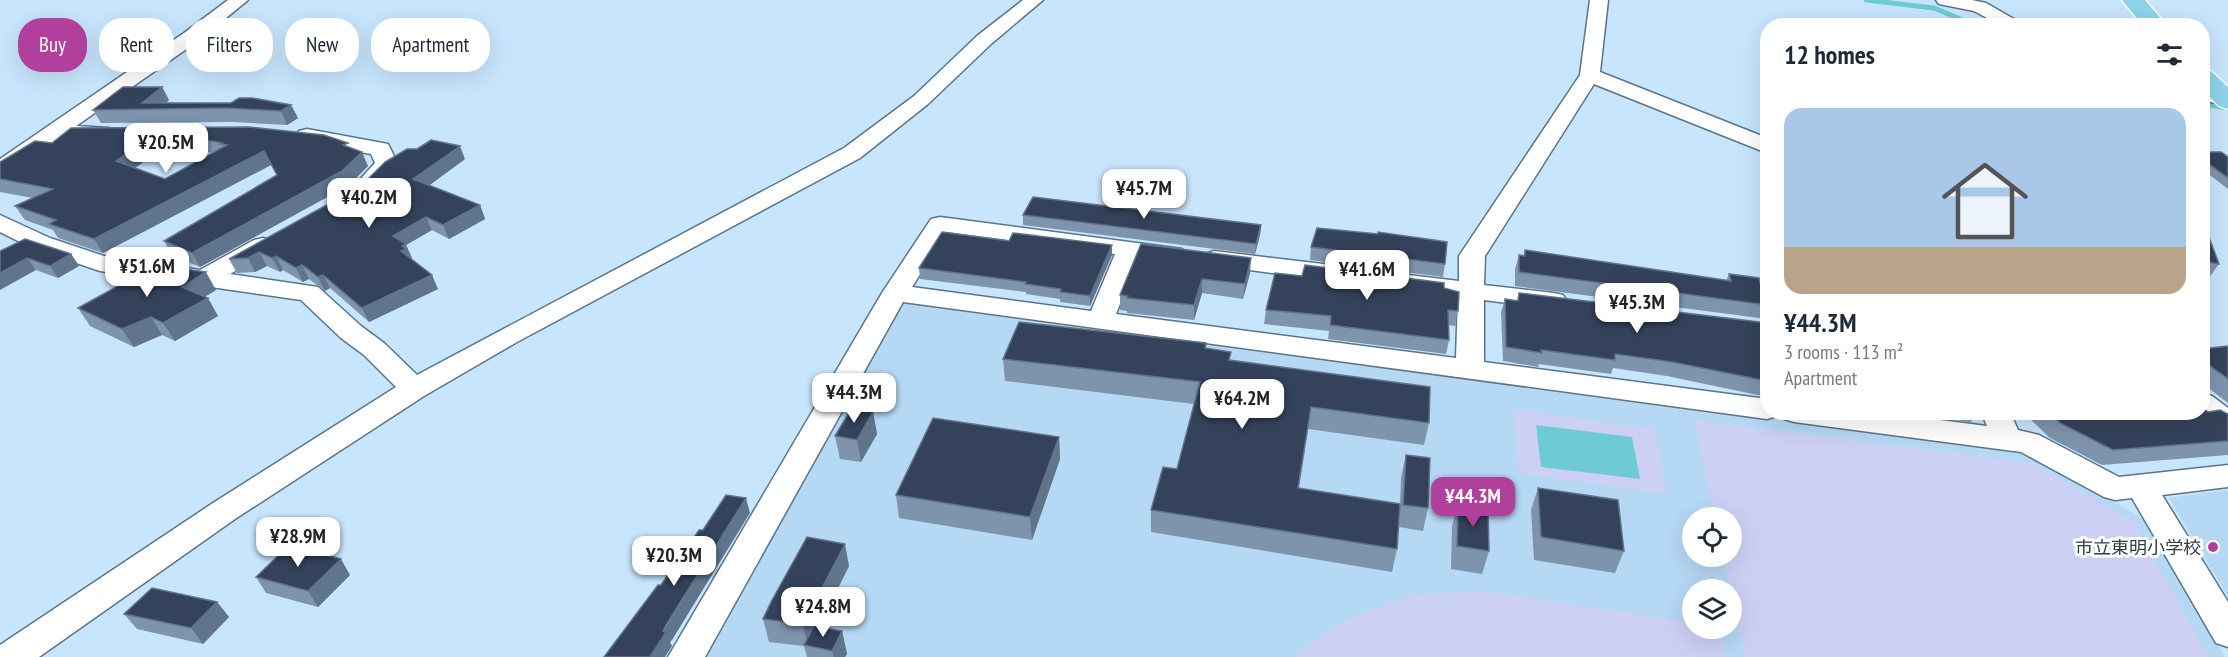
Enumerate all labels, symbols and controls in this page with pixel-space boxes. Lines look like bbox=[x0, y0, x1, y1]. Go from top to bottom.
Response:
chip: Buy bbox=[18, 18, 87, 72]
chip: Rent bbox=[99, 18, 174, 72]
chip: Filters bbox=[186, 18, 273, 72]
chip: New bbox=[285, 18, 359, 72]
chip: Apartment bbox=[371, 18, 490, 72]
text: 12 homes bbox=[1784, 38, 1875, 71]
icon: filters bbox=[2153, 38, 2186, 71]
pin: ¥20.5M bbox=[117, 123, 215, 174]
text: ¥20.5M bbox=[138, 129, 194, 155]
icon: home bbox=[1931, 147, 2039, 255]
pin: ¥45.7M bbox=[1095, 169, 1193, 220]
text: ¥45.7M bbox=[1116, 175, 1172, 201]
pin: ¥40.2M bbox=[320, 178, 418, 229]
text: ¥40.2M bbox=[341, 184, 397, 210]
pin: ¥51.6M bbox=[98, 247, 196, 298]
pin: ¥41.6M bbox=[1318, 250, 1416, 301]
text: ¥51.6M bbox=[119, 253, 175, 279]
text: ¥41.6M bbox=[1339, 256, 1395, 282]
pin: ¥45.3M bbox=[1588, 283, 1686, 334]
text: ¥45.3M bbox=[1609, 289, 1665, 315]
text: ¥44.3M bbox=[1784, 306, 1857, 339]
text: 3 rooms · 113 m² bbox=[1784, 339, 1903, 365]
text: Apartment bbox=[1784, 365, 1857, 391]
pin: ¥44.3M bbox=[805, 373, 903, 424]
text: ¥44.3M bbox=[826, 379, 882, 405]
pin: ¥64.2M bbox=[1193, 379, 1291, 430]
text: ¥64.2M bbox=[1214, 385, 1270, 411]
pin: ¥44.3M bbox=[1424, 477, 1522, 528]
text: ¥44.3M bbox=[1445, 483, 1501, 509]
map controls bbox=[1682, 507, 1742, 639]
button: locate bbox=[1682, 507, 1742, 567]
pin: ¥28.9M bbox=[249, 517, 347, 568]
text: ¥28.9M bbox=[270, 523, 326, 549]
pin: ¥20.3M bbox=[625, 536, 723, 587]
place label: 市立東明小学校 bbox=[2075, 536, 2201, 559]
marker: 市立東明小学校 bbox=[2206, 540, 2220, 554]
text: ¥20.3M bbox=[646, 542, 702, 568]
button: layers bbox=[1682, 579, 1742, 639]
pin: ¥24.8M bbox=[774, 587, 872, 638]
text: ¥24.8M bbox=[795, 593, 851, 619]

